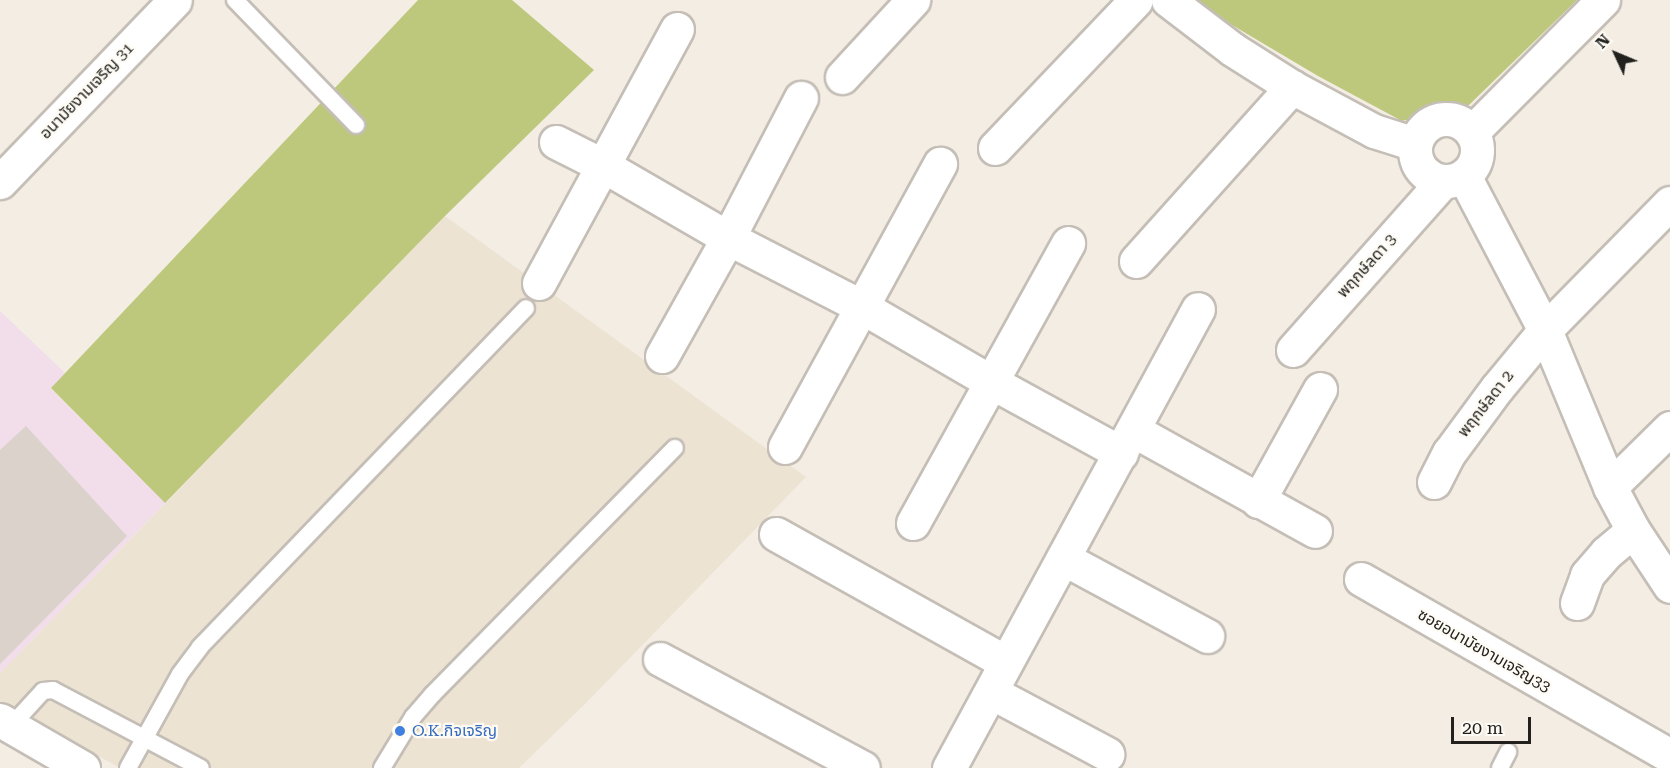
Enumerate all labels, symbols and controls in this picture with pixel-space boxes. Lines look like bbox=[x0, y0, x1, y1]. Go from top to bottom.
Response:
north arrow bbox=[1586, 24, 1646, 84]
text: N bbox=[1592, 30, 1614, 52]
street label: อนามัยงามเจริญ 31 bbox=[36, 39, 138, 143]
street label: พฤกษ์ลดา 3 bbox=[1333, 230, 1401, 302]
street label: พฤกษ์ลดา 2 bbox=[1454, 367, 1518, 441]
street label: ซอยอนามัยงามเจริญ33 bbox=[1414, 605, 1554, 697]
scale bar bbox=[1454, 705, 1534, 743]
text: 20 m bbox=[1462, 717, 1503, 738]
place label: O.K.กิจเจริญ bbox=[412, 721, 497, 741]
marker: O.K.กิจเจริญ bbox=[393, 724, 407, 738]

